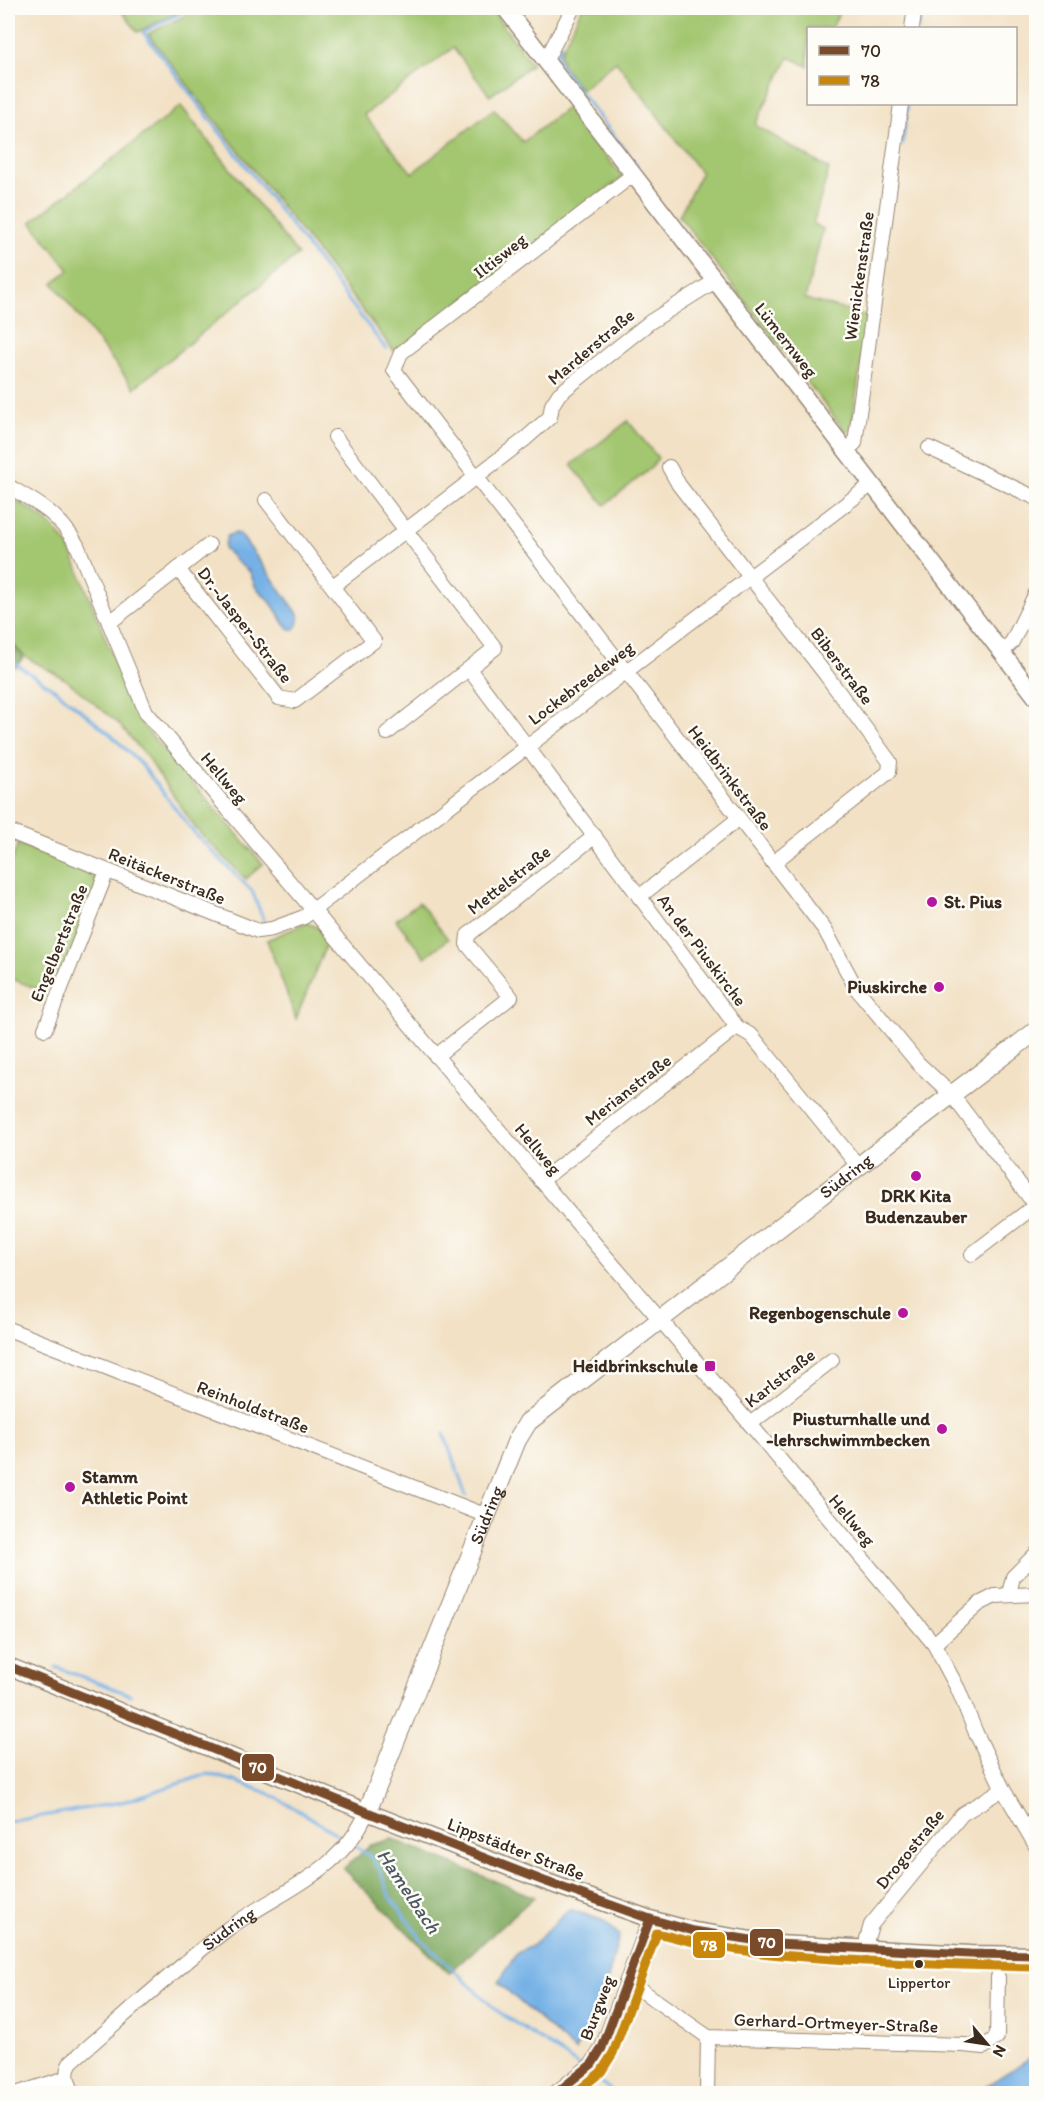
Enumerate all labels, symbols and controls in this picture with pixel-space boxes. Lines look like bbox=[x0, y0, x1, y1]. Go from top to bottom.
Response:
legend bbox=[807, 27, 1017, 105]
text: 70 bbox=[861, 40, 881, 62]
text: 78 bbox=[861, 70, 880, 92]
street label: Wienickenstraße bbox=[839, 210, 879, 342]
street label: Iltisweg bbox=[469, 228, 532, 284]
street label: Lümernweg bbox=[750, 298, 823, 383]
street label: Marderstraße bbox=[543, 304, 639, 390]
street label: Dr.-Jasper-Straße bbox=[193, 562, 297, 688]
street label: Biberstraße bbox=[806, 623, 878, 709]
street label: Lockebreedeweg bbox=[524, 636, 639, 730]
street label: Heidbrinkstraße bbox=[683, 721, 777, 835]
street label: Hellweg bbox=[196, 747, 253, 809]
street label: Mettelstraße bbox=[463, 841, 555, 919]
street label: Reitäckerstraße bbox=[105, 843, 229, 909]
street label: Engelbertstraße bbox=[25, 881, 93, 1005]
street label: An der Piuskirche bbox=[653, 889, 751, 1011]
place label: St. Pius bbox=[944, 891, 1002, 913]
marker: St. Pius bbox=[925, 895, 939, 909]
place label: Piuskirche bbox=[847, 976, 927, 998]
marker: Piuskirche bbox=[932, 980, 946, 994]
street label: Merianstraße bbox=[580, 1049, 676, 1131]
street label: Hellweg bbox=[510, 1118, 567, 1180]
street label: Südring bbox=[815, 1148, 877, 1204]
marker: DRK Kita Budenzauber bbox=[909, 1169, 923, 1183]
place label: DRK Kita Budenzauber bbox=[865, 1185, 968, 1228]
place label: Regenbogenschule bbox=[749, 1302, 891, 1324]
marker: Regenbogenschule bbox=[896, 1306, 910, 1320]
street label: Karlstraße bbox=[740, 1344, 820, 1412]
place label: Heidbrinkschule bbox=[573, 1355, 698, 1377]
marker: Heidbrinkschule bbox=[703, 1359, 717, 1373]
street label: Reinholdstraße bbox=[194, 1376, 312, 1438]
place label: Piusturnhalle und -lehrschwimmbecken bbox=[766, 1408, 931, 1451]
marker: Piusturnhalle und -lehrschwimmbecken bbox=[935, 1422, 949, 1436]
place label: Stamm Athletic Point bbox=[81, 1466, 188, 1509]
marker: Stamm Athletic Point bbox=[63, 1480, 77, 1494]
street label: Südring bbox=[465, 1482, 509, 1548]
street label: Hellweg bbox=[824, 1489, 881, 1551]
line badge: 70 bbox=[241, 1753, 275, 1782]
text: 70 bbox=[248, 1758, 267, 1777]
street label: Drogostraße bbox=[871, 1804, 949, 1894]
street label: Lippstädter Straße bbox=[444, 1813, 588, 1885]
water label: Hamelbach bbox=[372, 1844, 446, 1938]
street label: Südring bbox=[197, 1902, 260, 1956]
line badge: 70 bbox=[749, 1928, 784, 1957]
line badge: 78 bbox=[692, 1931, 726, 1959]
text: 70 bbox=[757, 1933, 776, 1952]
text: 78 bbox=[700, 1936, 718, 1955]
marker: Lippertor bbox=[913, 1958, 925, 1970]
street label: Burgweg bbox=[575, 1972, 620, 2044]
place label: Lippertor bbox=[888, 1973, 950, 1992]
street label: Gerhard-Ortmeyer-Straße bbox=[733, 2008, 939, 2038]
north arrow bbox=[957, 2014, 1017, 2074]
text: N bbox=[989, 2042, 1011, 2060]

